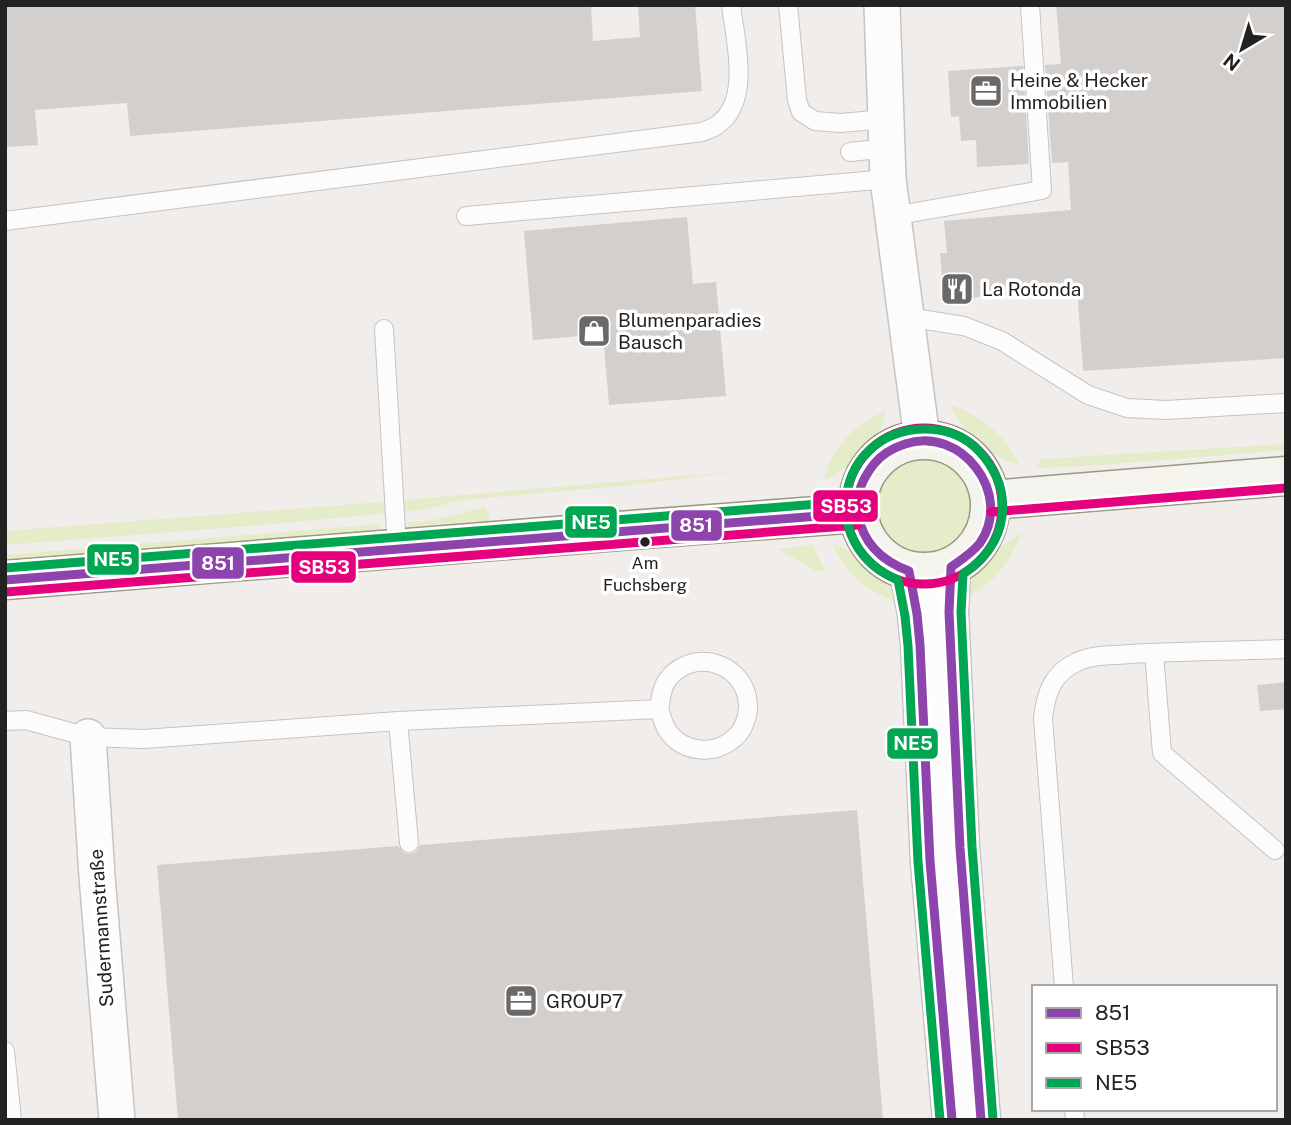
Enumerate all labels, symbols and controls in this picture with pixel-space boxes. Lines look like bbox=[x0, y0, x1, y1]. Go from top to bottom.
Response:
north arrow bbox=[1207, 14, 1277, 84]
text: N bbox=[1219, 49, 1244, 76]
place label: Heine & Hecker Immobilien bbox=[1010, 69, 1148, 113]
office icon: Heine & Hecker Immobilien bbox=[967, 72, 1005, 110]
restaurant icon: La Rotonda bbox=[938, 270, 976, 308]
place label: La Rotonda bbox=[982, 278, 1081, 300]
place label: Blumenparadies Bausch bbox=[618, 309, 761, 353]
shop icon: Blumenparadies Bausch bbox=[575, 312, 613, 350]
line badge: SB53 bbox=[812, 489, 879, 523]
text: SB53 bbox=[820, 495, 872, 517]
line badge: NE5 bbox=[564, 505, 618, 539]
line badge: 851 bbox=[670, 509, 723, 542]
text: NE5 bbox=[571, 511, 611, 533]
text: 851 bbox=[679, 514, 713, 536]
marker: Am Fuchsberg bbox=[638, 535, 652, 549]
line badge: NE5 bbox=[86, 543, 140, 576]
line badge: 851 bbox=[191, 546, 245, 580]
text: NE5 bbox=[93, 548, 133, 570]
line badge: SB53 bbox=[290, 550, 357, 584]
text: 851 bbox=[201, 552, 235, 574]
place label: Am Fuchsberg bbox=[603, 553, 687, 595]
text: SB53 bbox=[298, 556, 350, 578]
line badge: NE5 bbox=[886, 727, 939, 760]
text: NE5 bbox=[893, 732, 933, 754]
street label: Sudermannstraße bbox=[85, 848, 117, 1008]
office icon: GROUP7 bbox=[502, 982, 540, 1020]
legend bbox=[1032, 985, 1277, 1111]
place label: GROUP7 bbox=[546, 990, 623, 1012]
text: 851 bbox=[1095, 1000, 1131, 1025]
text: SB53 bbox=[1095, 1035, 1150, 1060]
text: NE5 bbox=[1095, 1070, 1137, 1095]

